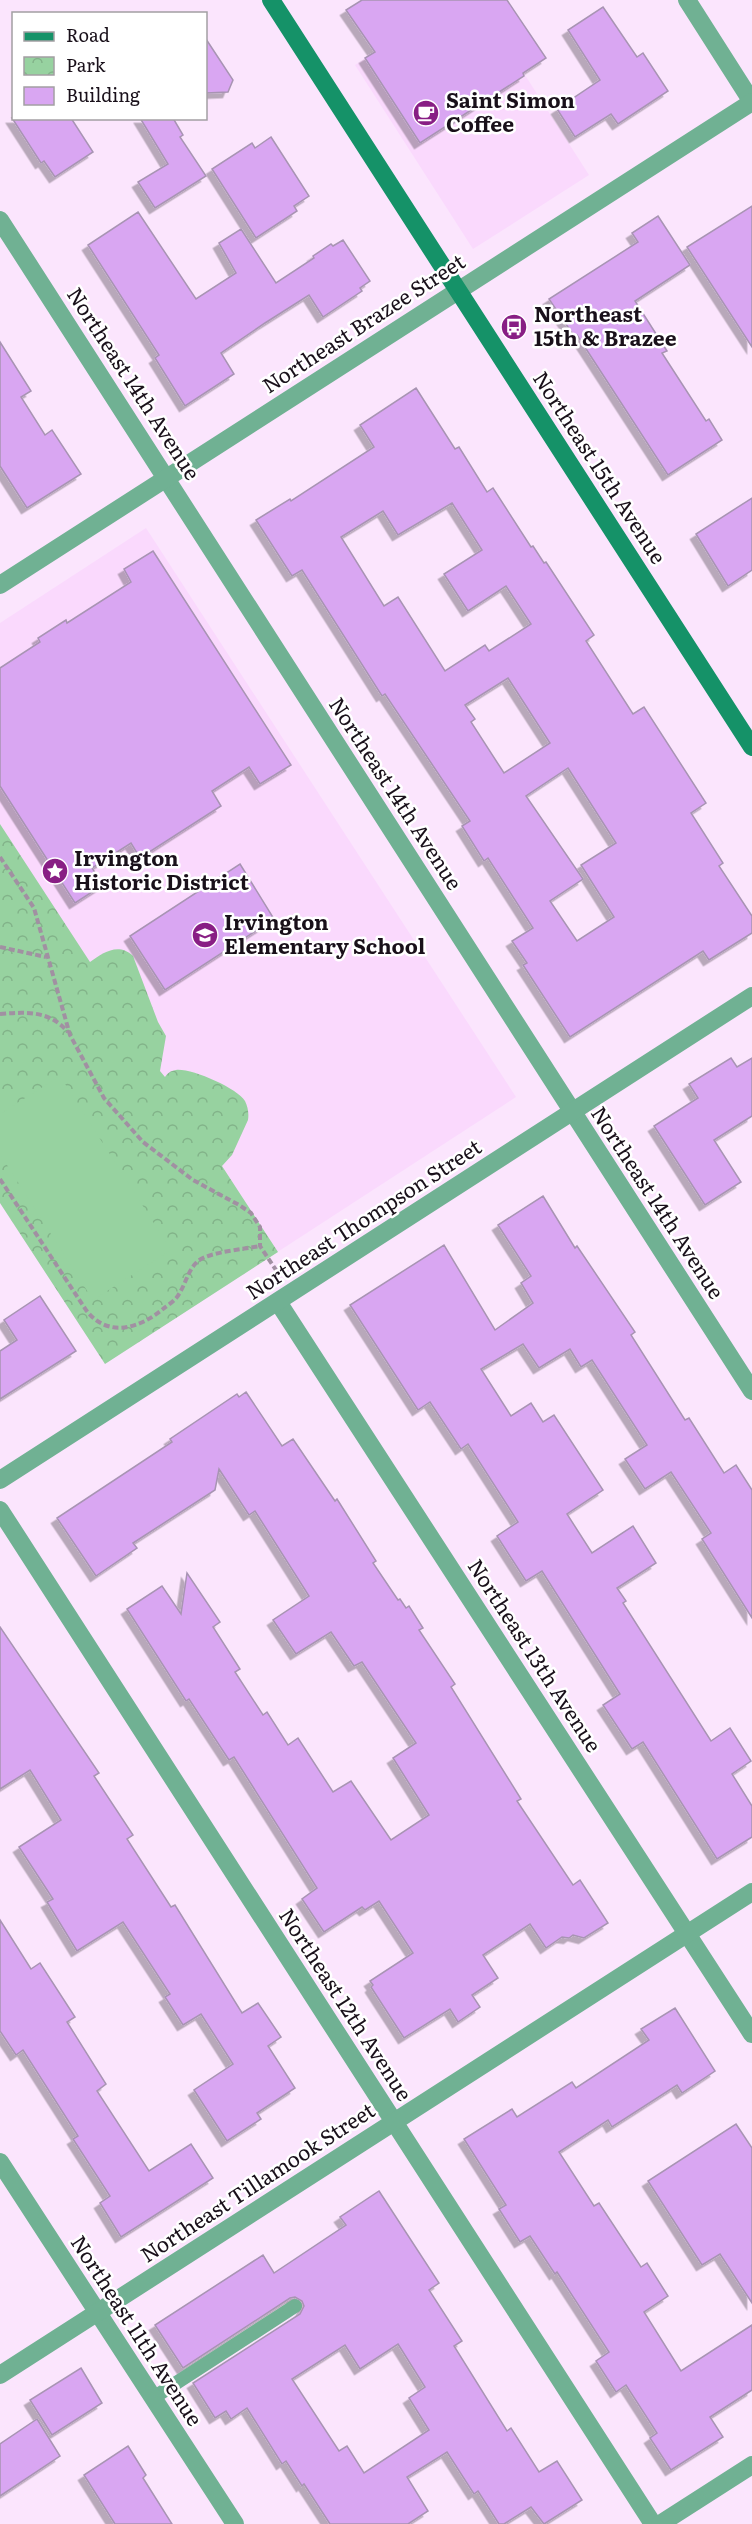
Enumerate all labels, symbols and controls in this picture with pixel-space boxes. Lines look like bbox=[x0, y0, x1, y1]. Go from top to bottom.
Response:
legend bbox=[12, 12, 207, 120]
text: Road bbox=[66, 21, 110, 48]
text: Park bbox=[66, 51, 107, 78]
text: Building bbox=[66, 81, 141, 108]
place label: Saint Simon Coffee bbox=[446, 83, 575, 138]
cafe icon: Saint Simon Coffee bbox=[411, 98, 441, 128]
street label: Northeast Brazee Street bbox=[255, 244, 471, 399]
street label: Northeast 14th Avenue bbox=[61, 280, 209, 485]
place label: Northeast 15th & Brazee bbox=[534, 297, 677, 352]
bus stop icon: Northeast 15th & Brazee bbox=[499, 312, 529, 342]
street label: Northeast 15th Avenue bbox=[527, 364, 675, 569]
street label: Northeast 14th Avenue bbox=[323, 690, 471, 895]
place label: Irvington Historic District bbox=[74, 841, 250, 896]
place icon: Irvington Historic District bbox=[40, 856, 70, 886]
place label: Irvington Elementary School bbox=[224, 905, 426, 960]
school or university icon: Irvington Elementary School bbox=[190, 920, 220, 950]
street label: Northeast 14th Avenue bbox=[585, 1099, 733, 1304]
street label: Northeast Thompson Street bbox=[239, 1130, 487, 1306]
street label: Northeast 13th Avenue bbox=[462, 1552, 610, 1758]
street label: Northeast 12th Avenue bbox=[273, 1901, 421, 2106]
street label: Northeast Tillamook Street bbox=[133, 2093, 380, 2268]
street label: Northeast 11th Avenue bbox=[65, 2228, 212, 2431]

